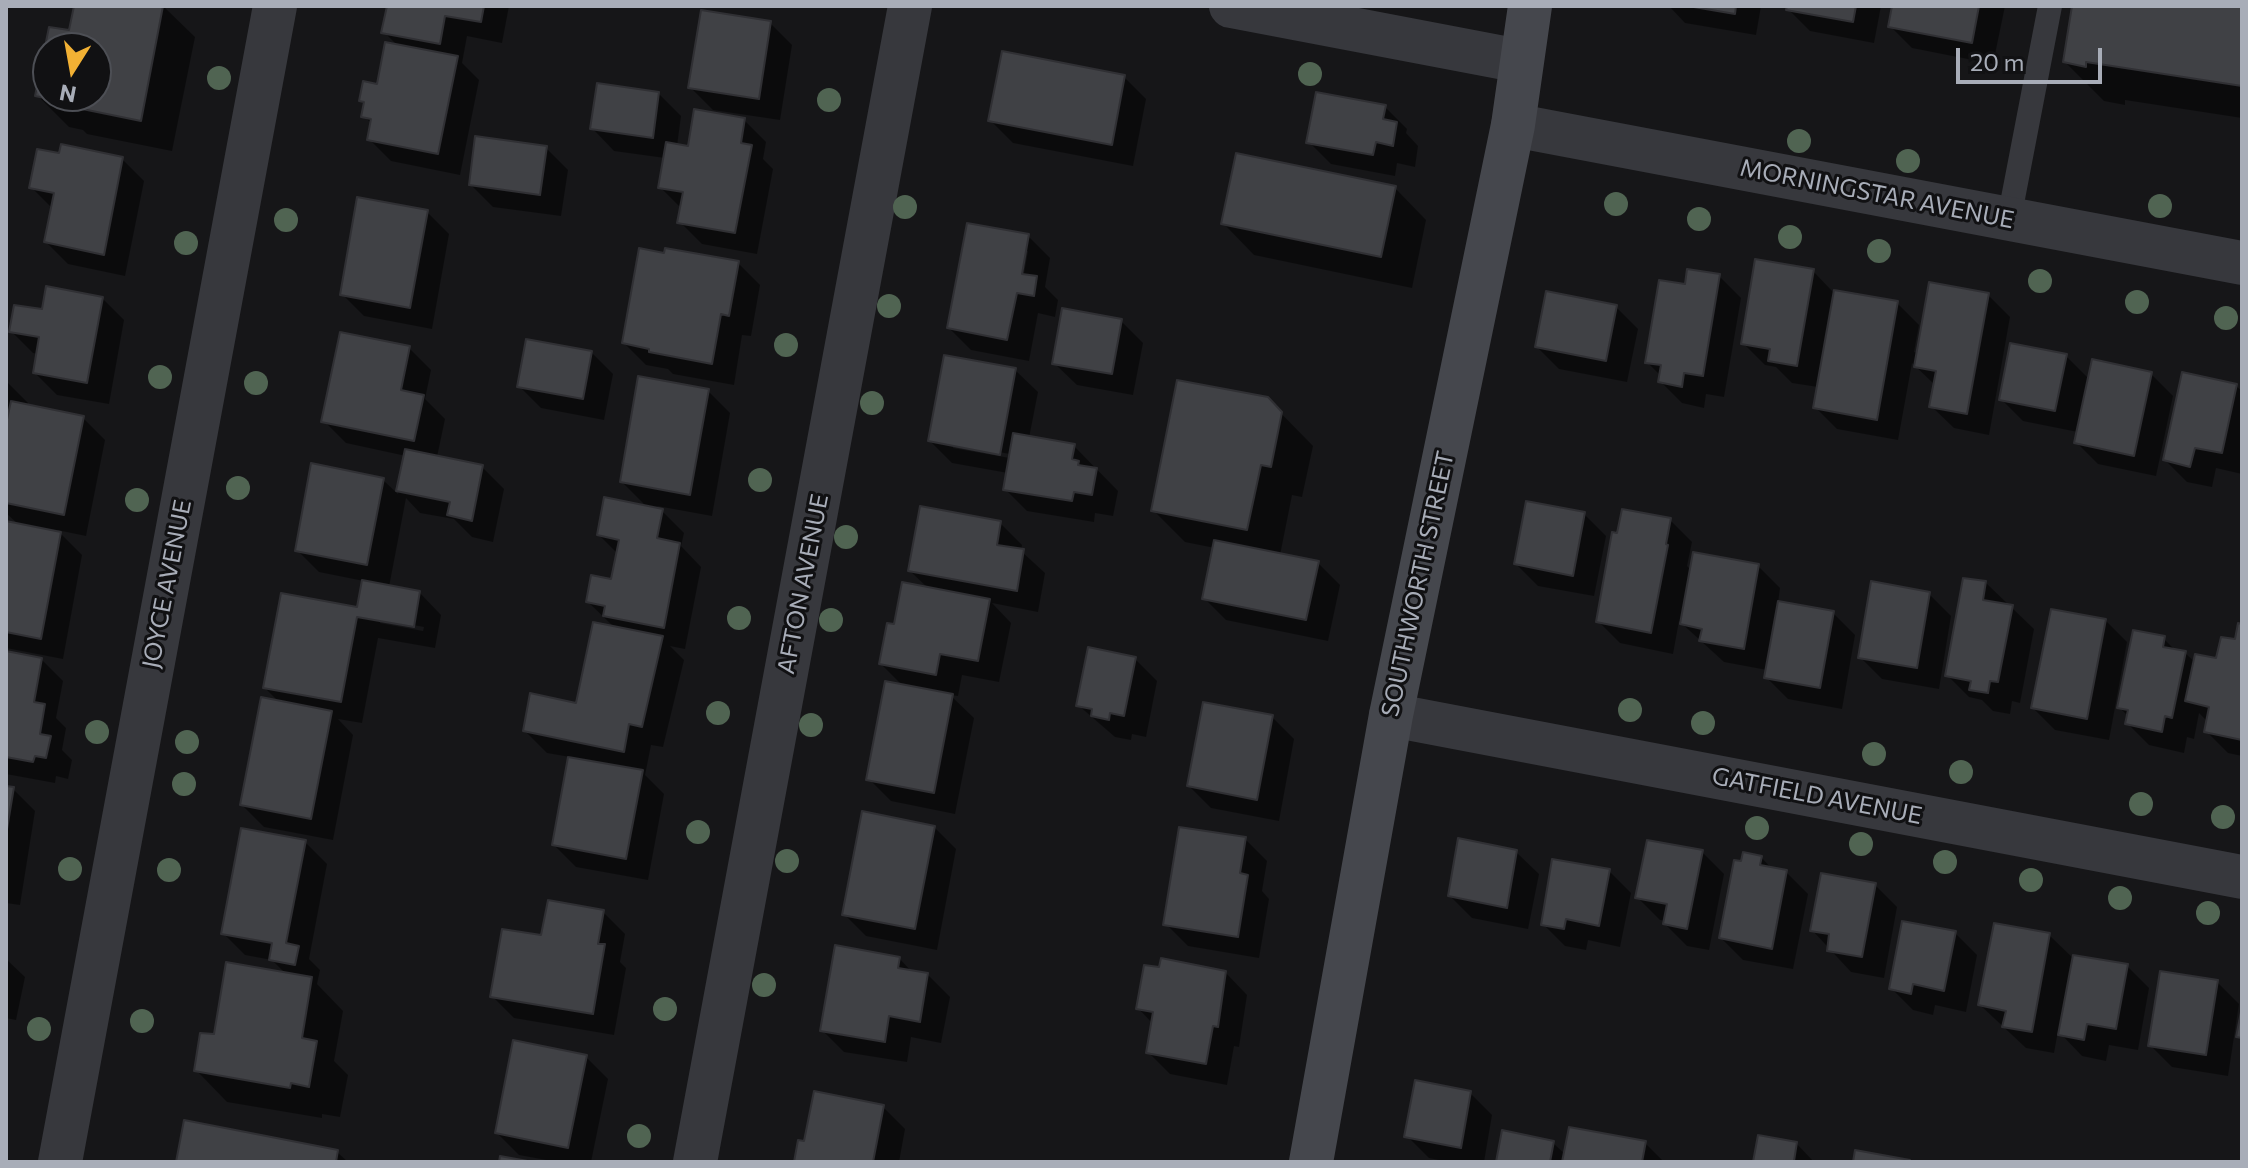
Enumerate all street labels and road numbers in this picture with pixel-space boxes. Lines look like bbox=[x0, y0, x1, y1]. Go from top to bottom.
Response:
street label: MORNINGSTAR AVENUE bbox=[1738, 153, 2016, 235]
street label: SOUTHWORTH STREET bbox=[1376, 449, 1460, 719]
street label: AFTON AVENUE bbox=[771, 492, 835, 676]
street label: JOYCE AVENUE bbox=[137, 497, 197, 671]
street label: GATFIELD AVENUE bbox=[1709, 761, 1925, 831]

